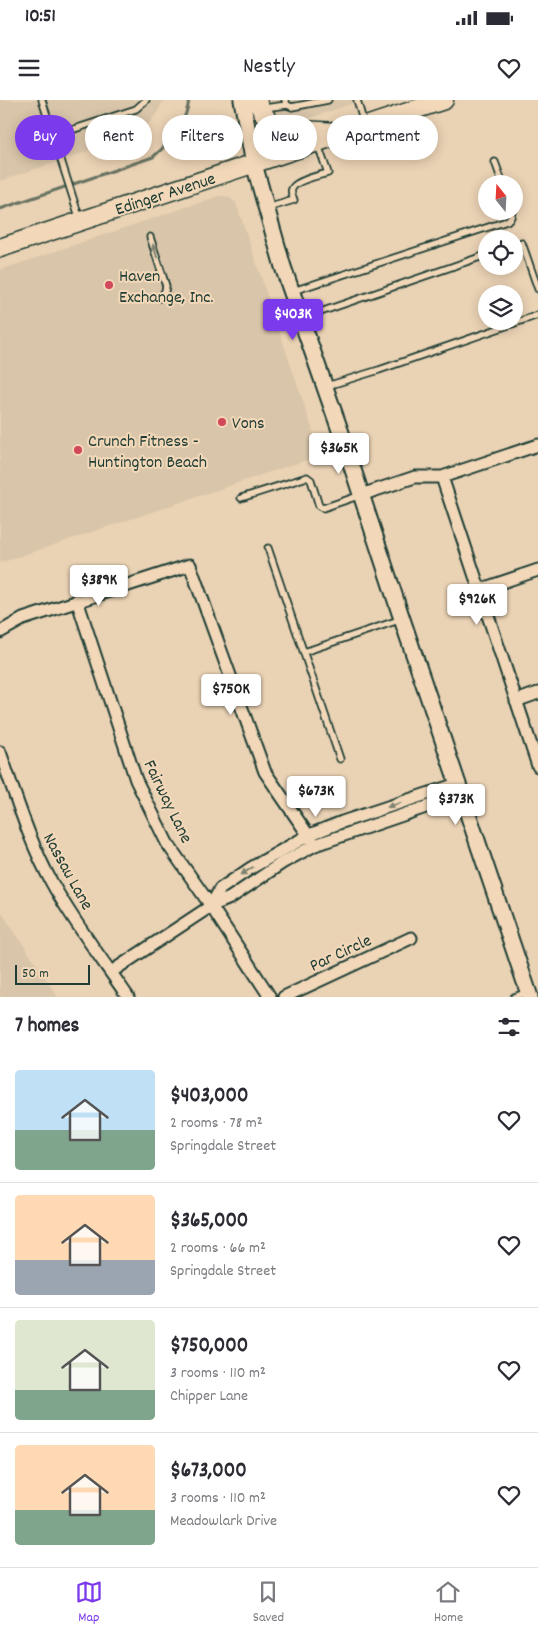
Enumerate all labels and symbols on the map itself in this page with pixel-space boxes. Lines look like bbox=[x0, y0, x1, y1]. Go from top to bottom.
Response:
street label: Edinger Avenue bbox=[112, 167, 219, 223]
north arrow bbox=[478, 175, 522, 220]
one-way arrow bbox=[150, 244, 158, 259]
place label: Haven Exchange, Inc. bbox=[119, 265, 214, 311]
marker: Haven Exchange, Inc. bbox=[103, 279, 115, 291]
pin: $403K bbox=[258, 298, 328, 341]
place label: Vons bbox=[232, 412, 265, 437]
marker: Vons bbox=[216, 416, 228, 428]
place label: Crunch Fitness - Huntington Beach bbox=[88, 430, 207, 476]
pin: $365K bbox=[304, 432, 374, 475]
marker: Crunch Fitness - Huntington Beach bbox=[72, 444, 84, 456]
pin: $389K bbox=[64, 564, 134, 607]
pin: $926K bbox=[442, 584, 512, 626]
pin: $750K bbox=[196, 674, 266, 716]
street label: Fairway Lane bbox=[136, 756, 198, 848]
pin: $673K bbox=[281, 776, 351, 818]
pin: $373K bbox=[421, 784, 491, 826]
one-way arrow bbox=[387, 801, 402, 809]
street label: Nassau Lane bbox=[35, 829, 98, 915]
one-way arrow bbox=[240, 866, 254, 876]
street label: Par Circle bbox=[306, 929, 376, 979]
scale bar bbox=[15, 962, 90, 985]

